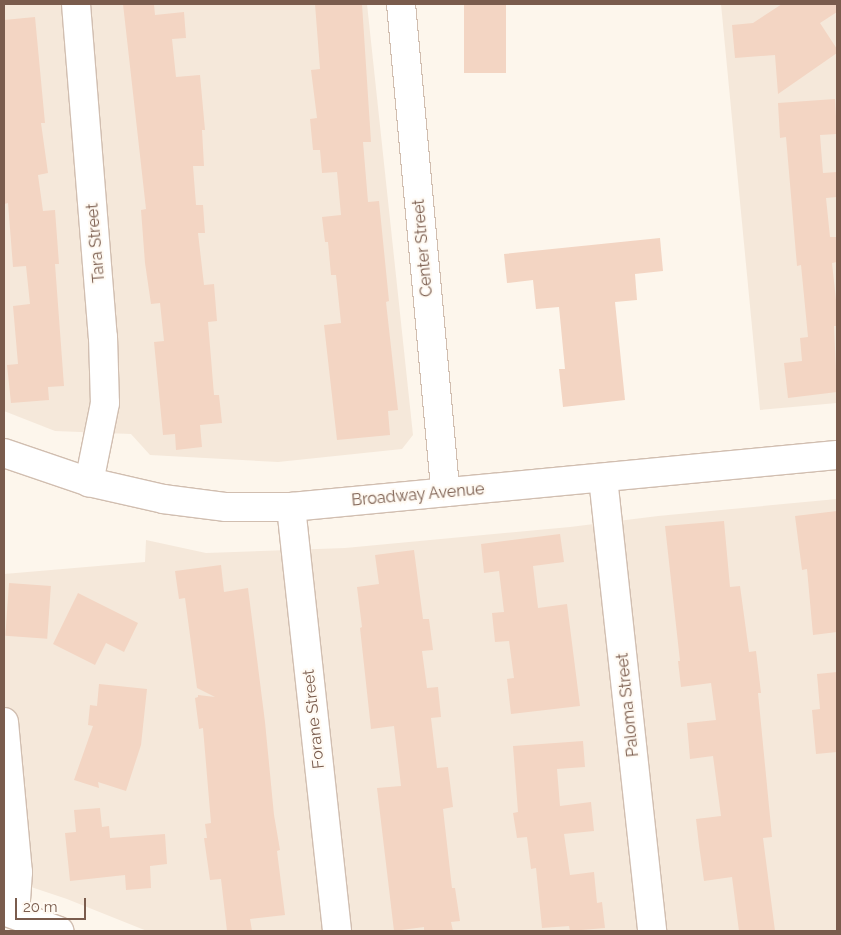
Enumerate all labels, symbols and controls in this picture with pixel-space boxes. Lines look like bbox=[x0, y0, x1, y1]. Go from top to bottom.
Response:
street label: Center Street bbox=[409, 198, 437, 298]
street label: Tara Street bbox=[83, 203, 109, 283]
street label: Broadway Avenue bbox=[350, 480, 486, 510]
street label: Paloma Street bbox=[613, 652, 643, 758]
street label: Forane Street bbox=[299, 668, 329, 770]
scale bar bbox=[18, 888, 89, 920]
text: 20 m bbox=[23, 898, 58, 916]

